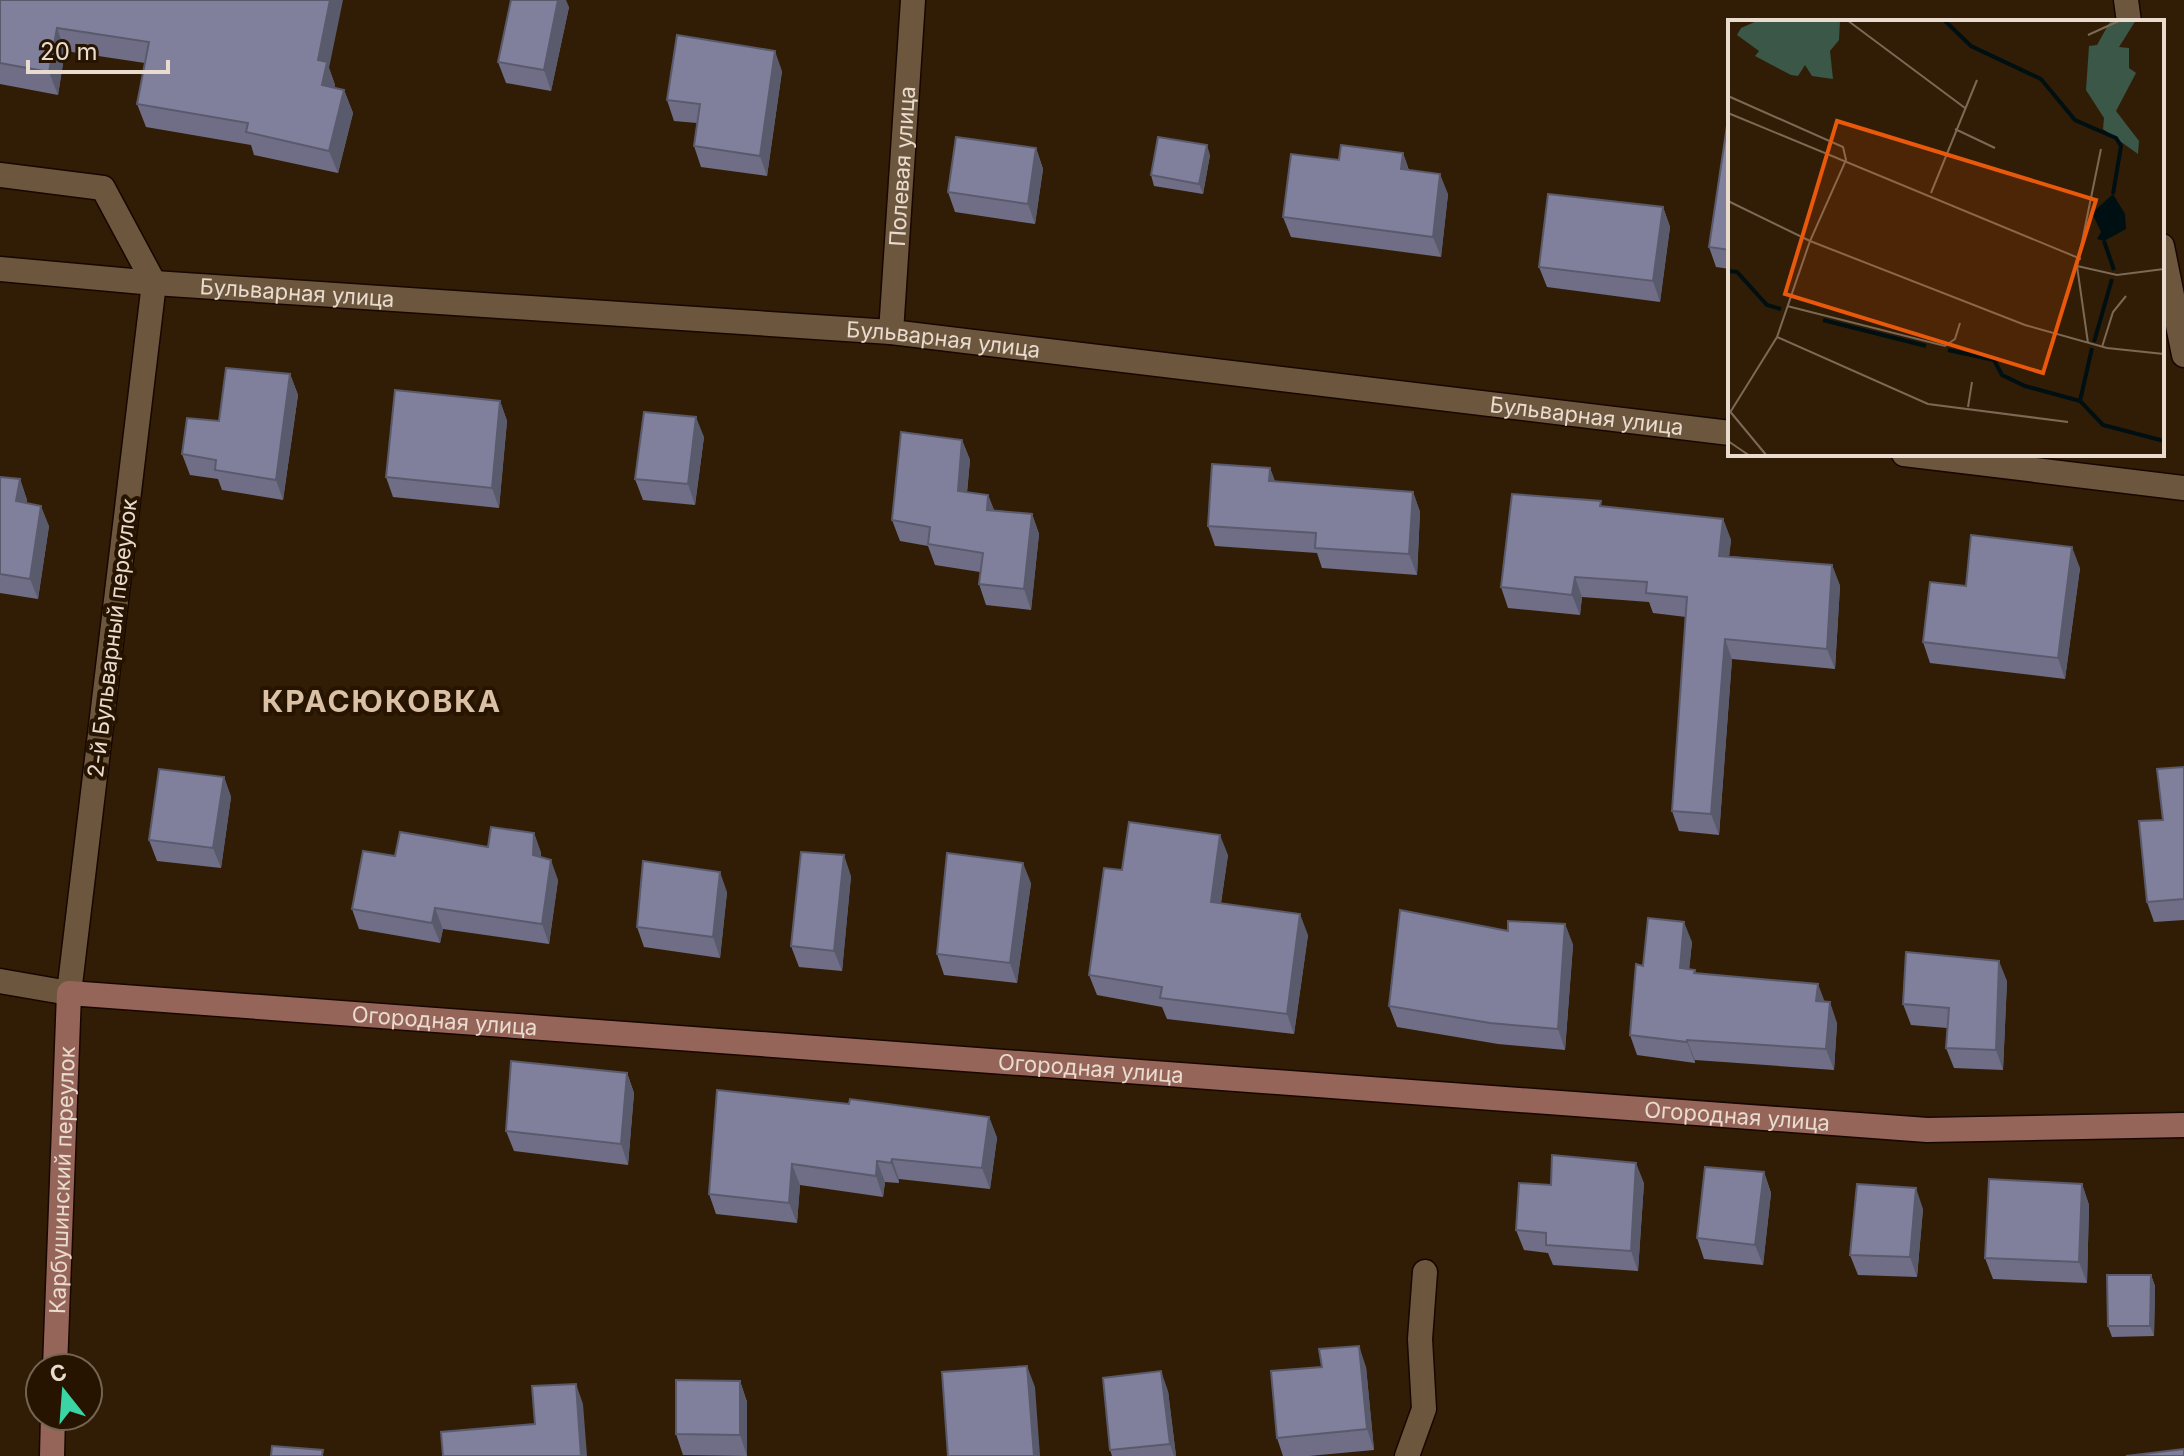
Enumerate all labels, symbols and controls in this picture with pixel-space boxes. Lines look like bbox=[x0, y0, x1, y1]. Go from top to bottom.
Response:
inset map bbox=[1728, 20, 2164, 456]
scale bar bbox=[28, 24, 168, 74]
text: 20 m bbox=[40, 37, 98, 66]
street label: Полевая улица bbox=[884, 85, 920, 247]
street label: Бульварная улица bbox=[199, 273, 395, 312]
street label: Бульварная улица bbox=[845, 316, 1042, 363]
street label: Бульварная улица bbox=[1488, 391, 1685, 440]
street label: 2-й Бульварный переулок bbox=[82, 497, 142, 779]
district label: КРАСЮКОВКА bbox=[262, 683, 502, 719]
street label: Огородная улица bbox=[351, 1001, 538, 1041]
street label: Карбушинский переулок bbox=[44, 1046, 80, 1314]
street label: Огородная улица bbox=[997, 1049, 1185, 1088]
street label: Огородная улица bbox=[1643, 1096, 1831, 1136]
north arrow bbox=[24, 1352, 104, 1432]
text: С bbox=[47, 1358, 70, 1388]

